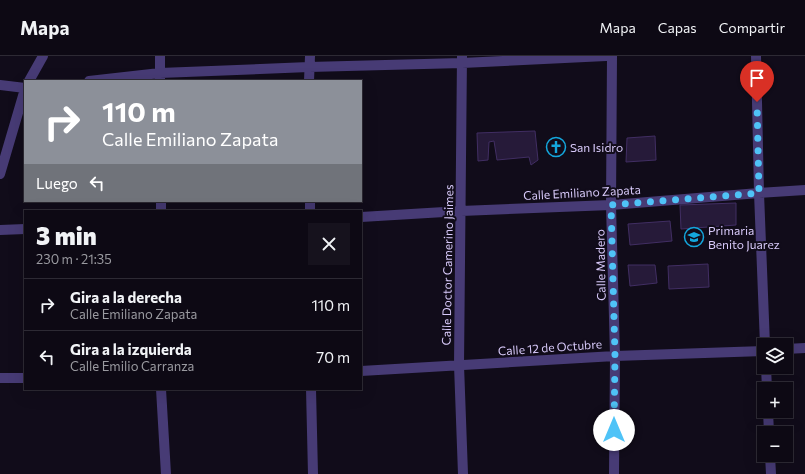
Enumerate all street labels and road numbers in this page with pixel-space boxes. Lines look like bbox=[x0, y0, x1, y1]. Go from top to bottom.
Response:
street label: Calle Emiliano Zapata bbox=[523, 182, 641, 202]
street label: Calle Doctor Camerino Jaimes bbox=[439, 184, 456, 346]
street label: Calle Madero bbox=[592, 229, 608, 301]
street label: Calle 12 de Octubre bbox=[498, 336, 602, 358]

